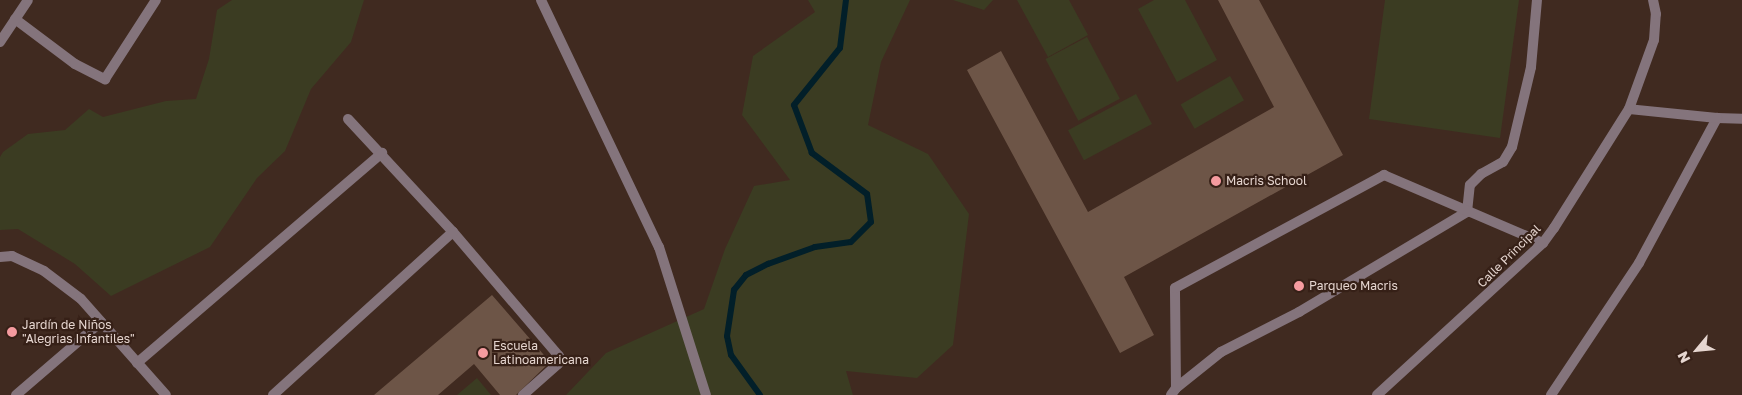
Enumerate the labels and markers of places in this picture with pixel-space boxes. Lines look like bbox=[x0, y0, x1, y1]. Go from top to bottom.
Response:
place label: Macris School bbox=[1226, 174, 1307, 188]
marker: Macris School bbox=[1210, 175, 1222, 187]
place label: Parqueo Macris bbox=[1309, 279, 1398, 293]
marker: Parqueo Macris bbox=[1293, 280, 1305, 292]
place label: Jardín de Niños "Alegrias Infantiles" bbox=[22, 318, 135, 346]
marker: Jardín de Niños "Alegrias Infantiles" bbox=[6, 326, 18, 338]
place label: Escuela Latinoamericana bbox=[493, 339, 589, 367]
marker: Escuela Latinoamericana bbox=[477, 347, 489, 359]

